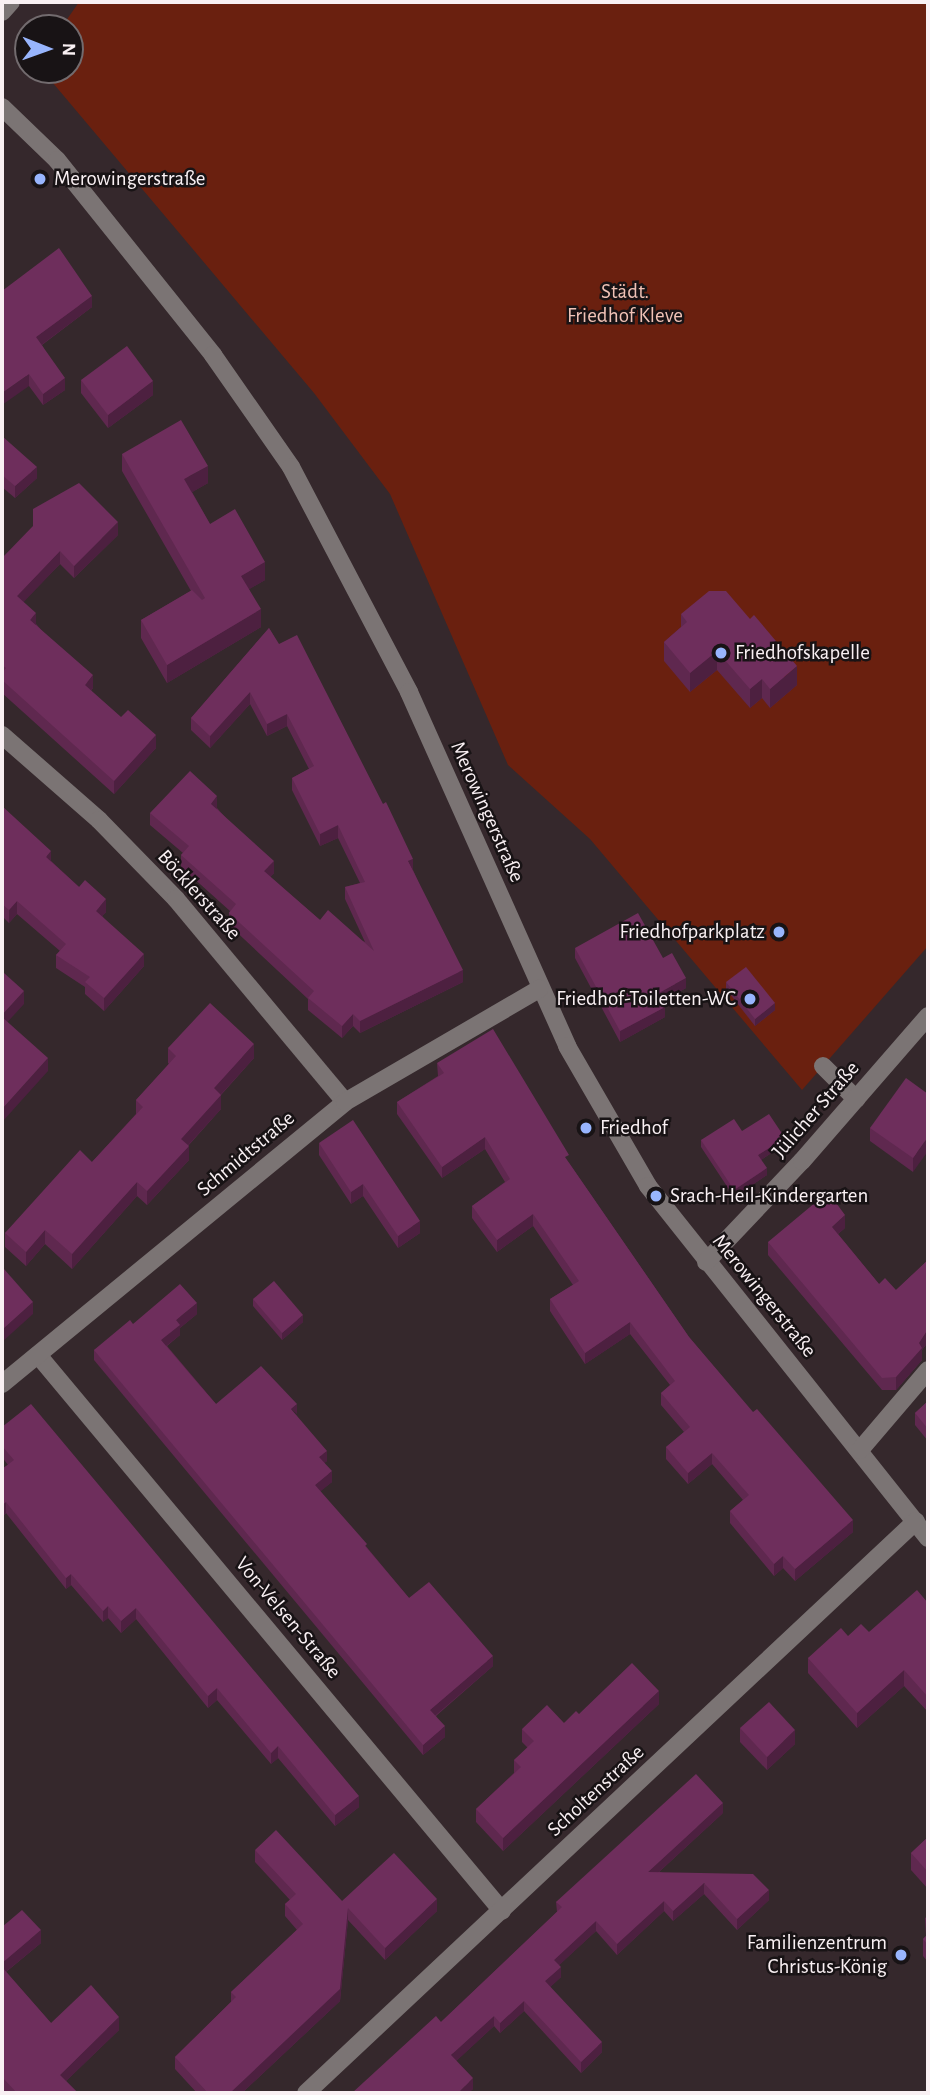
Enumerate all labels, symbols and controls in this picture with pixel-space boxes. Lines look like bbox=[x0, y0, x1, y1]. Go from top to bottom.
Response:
north arrow bbox=[14, 14, 84, 84]
text: N bbox=[59, 43, 78, 56]
place label: Merowingerstraße bbox=[54, 166, 205, 192]
marker: Merowingerstraße bbox=[32, 171, 48, 187]
park label: Städt. Friedhof Kleve bbox=[567, 279, 683, 329]
place label: Friedhofskapelle bbox=[735, 640, 870, 666]
marker: Friedhofskapelle bbox=[713, 645, 729, 661]
street label: Merowingerstraße bbox=[445, 738, 529, 886]
street label: Böcklerstraße bbox=[152, 845, 246, 945]
place label: Friedhofparkplatz bbox=[620, 919, 765, 945]
marker: Friedhofparkplatz bbox=[771, 924, 787, 940]
place label: Friedhof-Toiletten-WC bbox=[556, 986, 736, 1012]
marker: Friedhof-Toiletten-WC bbox=[742, 991, 758, 1007]
street label: Jülicher Straße bbox=[767, 1056, 865, 1164]
street label: Schmidtstraße bbox=[192, 1106, 300, 1202]
place label: Friedhof bbox=[600, 1115, 668, 1141]
marker: Friedhof bbox=[578, 1120, 594, 1136]
place label: Srach-Heil-Kindergarten bbox=[670, 1183, 868, 1209]
marker: Srach-Heil-Kindergarten bbox=[648, 1188, 664, 1204]
street label: Merowingerstraße bbox=[707, 1229, 821, 1363]
street label: Von-Velsen-Straße bbox=[230, 1552, 346, 1684]
street label: Scholtenstraße bbox=[542, 1740, 650, 1842]
place label: Familienzentrum Christus-König bbox=[747, 1930, 887, 1980]
marker: Familienzentrum Christus-König bbox=[893, 1947, 909, 1963]

